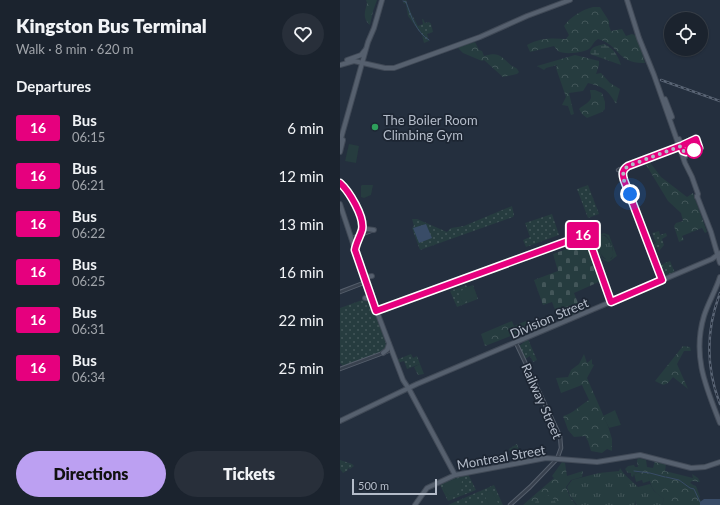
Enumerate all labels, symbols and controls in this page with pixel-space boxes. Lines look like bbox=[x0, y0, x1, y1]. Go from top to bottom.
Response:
map controls bbox=[664, 12, 708, 56]
button: locate bbox=[664, 12, 708, 56]
button: heart bbox=[282, 13, 324, 55]
text: Kingston Bus Terminal bbox=[16, 14, 207, 37]
text: Walk · 8 min · 620 m bbox=[16, 41, 134, 57]
text: Departures bbox=[16, 77, 91, 95]
text: Bus bbox=[72, 111, 97, 129]
place label: The Boiler Room Climbing Gym bbox=[383, 112, 478, 143]
text: 16 bbox=[30, 119, 46, 136]
text: 6 min bbox=[287, 119, 324, 137]
marker: The Boiler Room Climbing Gym bbox=[370, 122, 380, 132]
text: 06:15 bbox=[72, 129, 105, 145]
unlabelled marker bbox=[685, 141, 703, 159]
text: Bus bbox=[72, 159, 97, 177]
text: 16 bbox=[30, 167, 46, 184]
text: 12 min bbox=[278, 167, 324, 185]
text: 06:21 bbox=[72, 177, 105, 193]
your location bbox=[620, 184, 640, 204]
text: Bus bbox=[72, 207, 97, 225]
text: 16 bbox=[30, 215, 46, 232]
text: 13 min bbox=[278, 215, 324, 233]
line badge: 16 bbox=[565, 222, 601, 248]
text: 06:22 bbox=[72, 225, 105, 241]
text: 16 bbox=[575, 226, 591, 243]
text: Bus bbox=[72, 255, 97, 273]
text: 16 bbox=[30, 263, 46, 280]
text: 16 min bbox=[278, 263, 324, 281]
text: 06:25 bbox=[72, 273, 105, 289]
street label: Division Street bbox=[507, 294, 591, 342]
text: Bus bbox=[72, 303, 97, 321]
text: 16 bbox=[30, 311, 46, 328]
text: 22 min bbox=[278, 311, 324, 329]
text: 06:31 bbox=[72, 321, 105, 337]
text: Bus bbox=[72, 351, 97, 369]
text: 16 bbox=[30, 359, 46, 376]
text: 25 min bbox=[278, 359, 324, 377]
street label: Railway Street bbox=[518, 361, 566, 442]
text: 06:34 bbox=[72, 369, 105, 385]
street label: Montreal Street bbox=[456, 441, 547, 473]
button: Directions bbox=[16, 451, 166, 497]
button: Tickets bbox=[174, 451, 324, 497]
scale bar bbox=[352, 477, 437, 496]
text: 500 m bbox=[358, 479, 389, 492]

